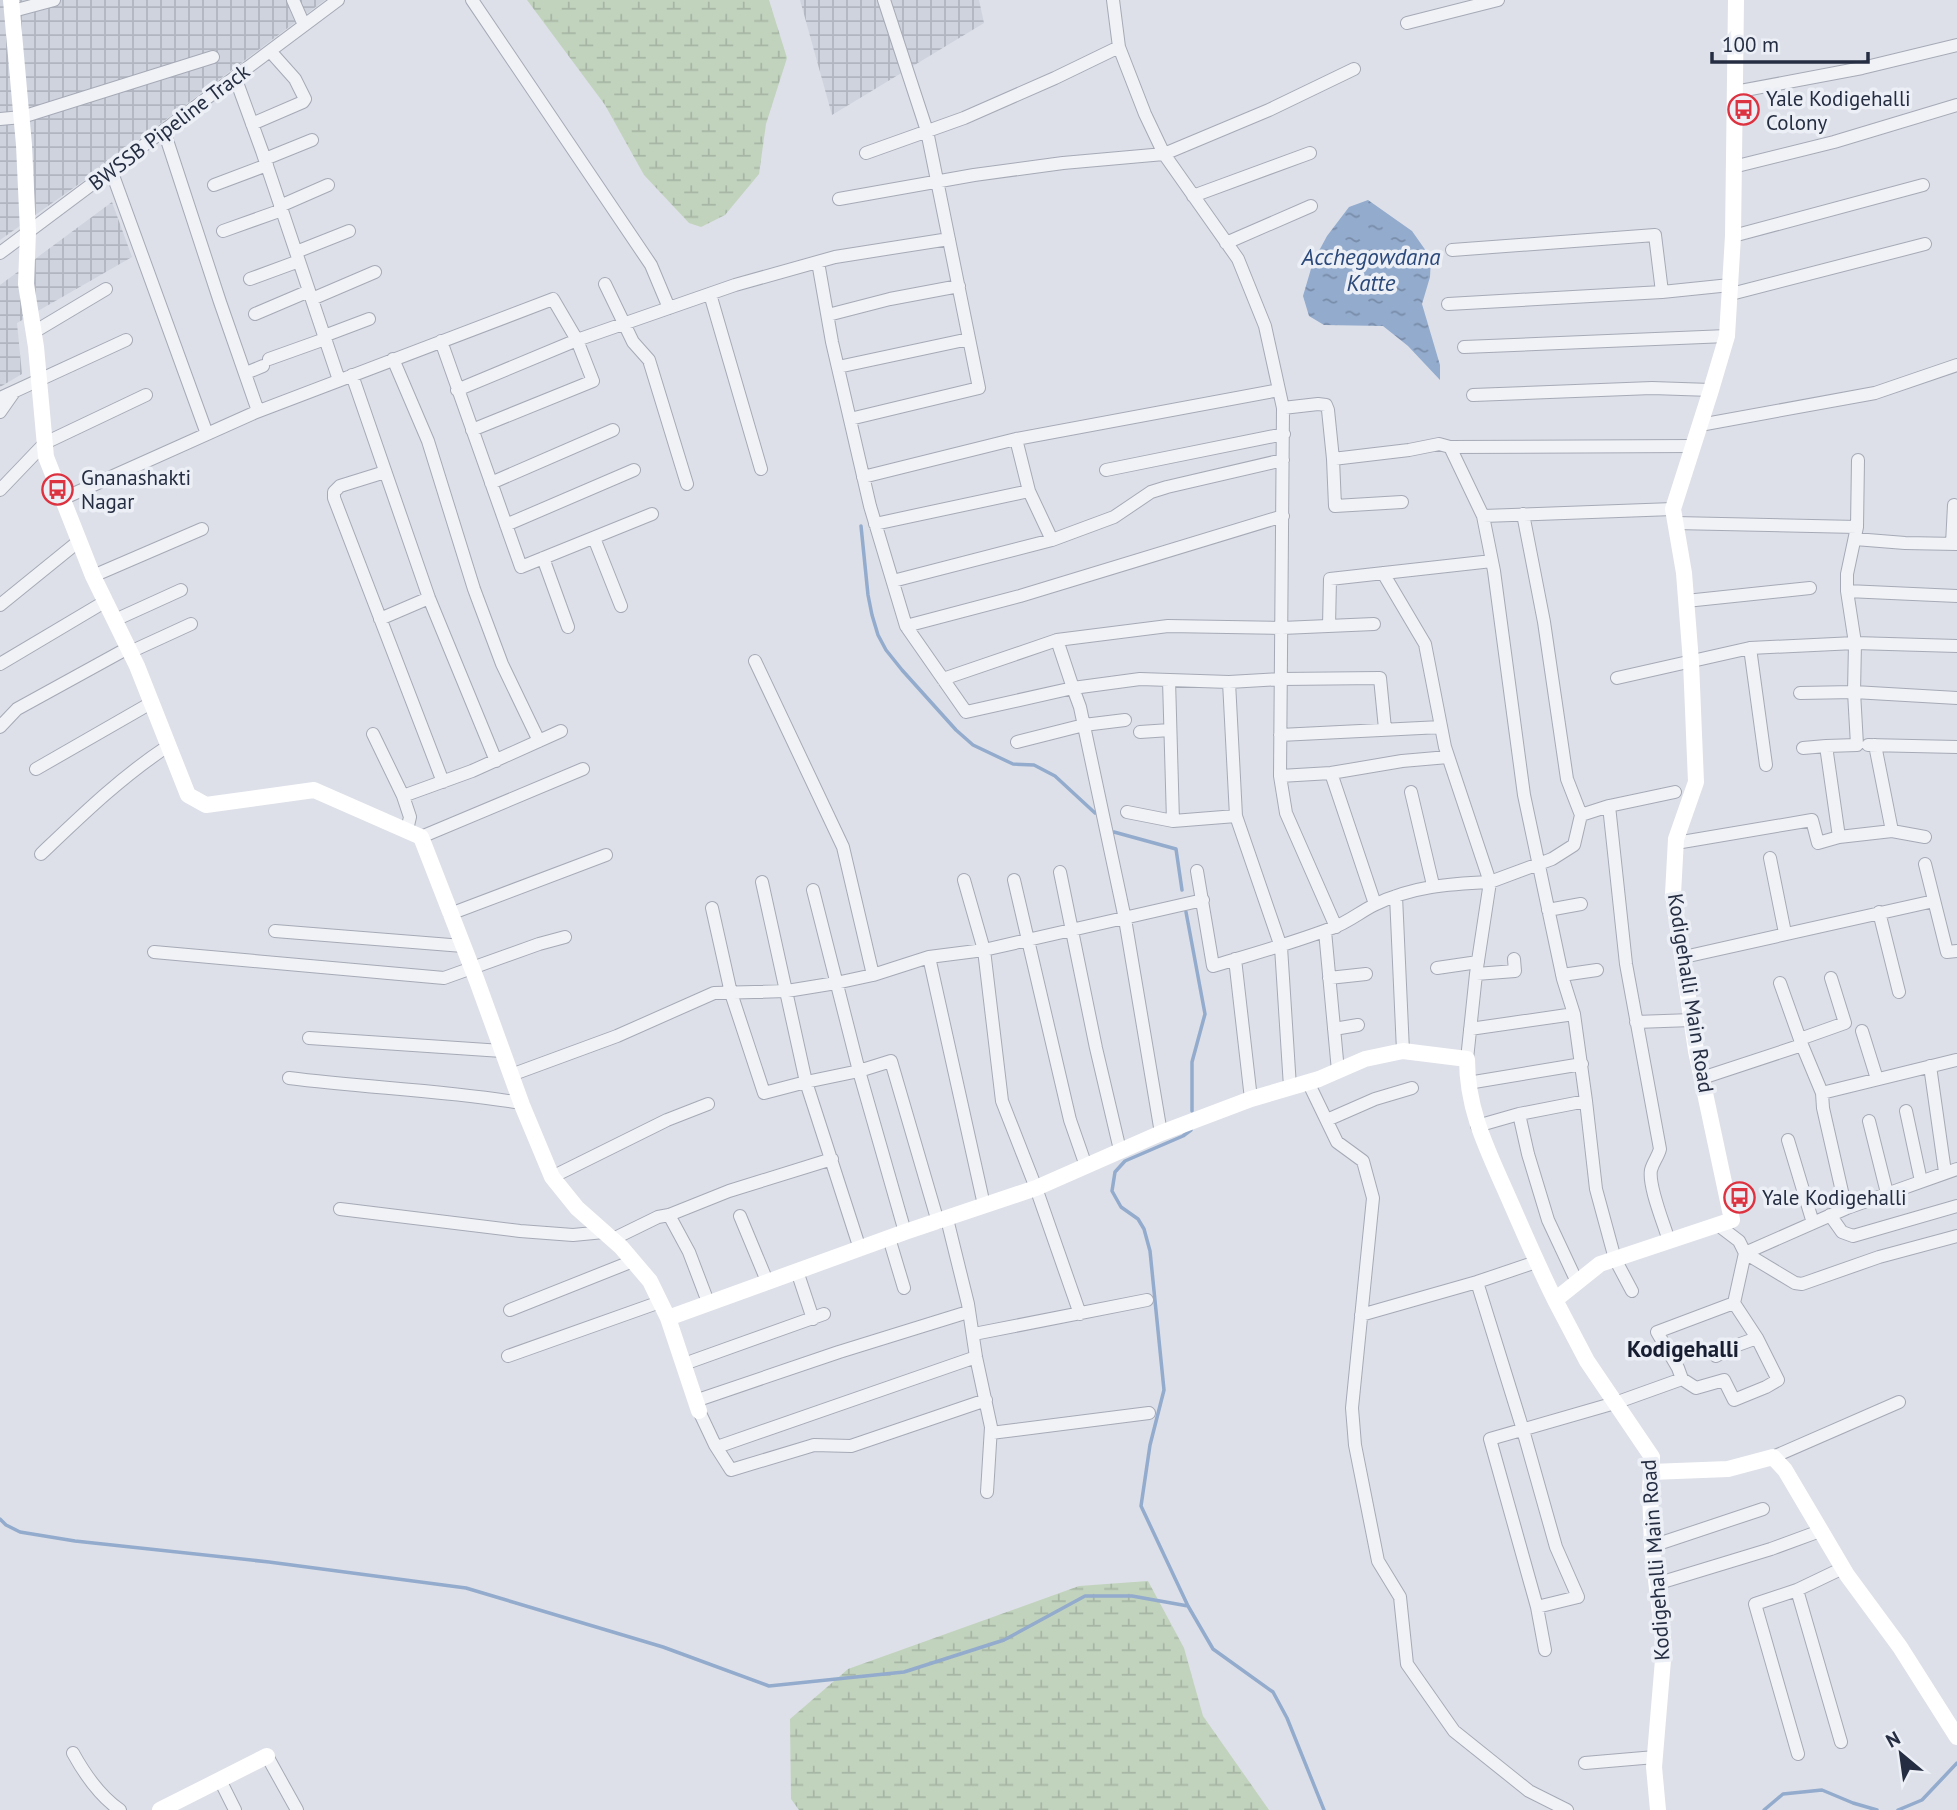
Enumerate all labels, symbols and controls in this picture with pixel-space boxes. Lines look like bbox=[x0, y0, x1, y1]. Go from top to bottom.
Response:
scale bar bbox=[1712, 21, 1868, 65]
text: 100 m bbox=[1722, 31, 1779, 58]
street label: BWSSB Pipeline Track bbox=[83, 58, 255, 196]
place label: Yale Kodigehalli Colony bbox=[1766, 85, 1911, 136]
bus stop icon: Yale Kodigehalli Colony bbox=[1726, 93, 1760, 127]
water label: Acchegowdana Katte bbox=[1300, 242, 1441, 297]
place label: Gnanashakti Nagar bbox=[81, 464, 191, 515]
bus stop icon: Gnanashakti Nagar bbox=[41, 472, 75, 506]
street label: Kodigehalli Main Road bbox=[1662, 891, 1720, 1095]
bus stop icon: Yale Kodigehalli bbox=[1722, 1180, 1756, 1214]
place label: Yale Kodigehalli bbox=[1762, 1184, 1907, 1211]
district label: Kodigehalli bbox=[1627, 1334, 1739, 1363]
street label: Kodigehalli Main Road bbox=[1635, 1459, 1675, 1661]
north arrow bbox=[1866, 1719, 1936, 1789]
text: N bbox=[1881, 1726, 1904, 1753]

